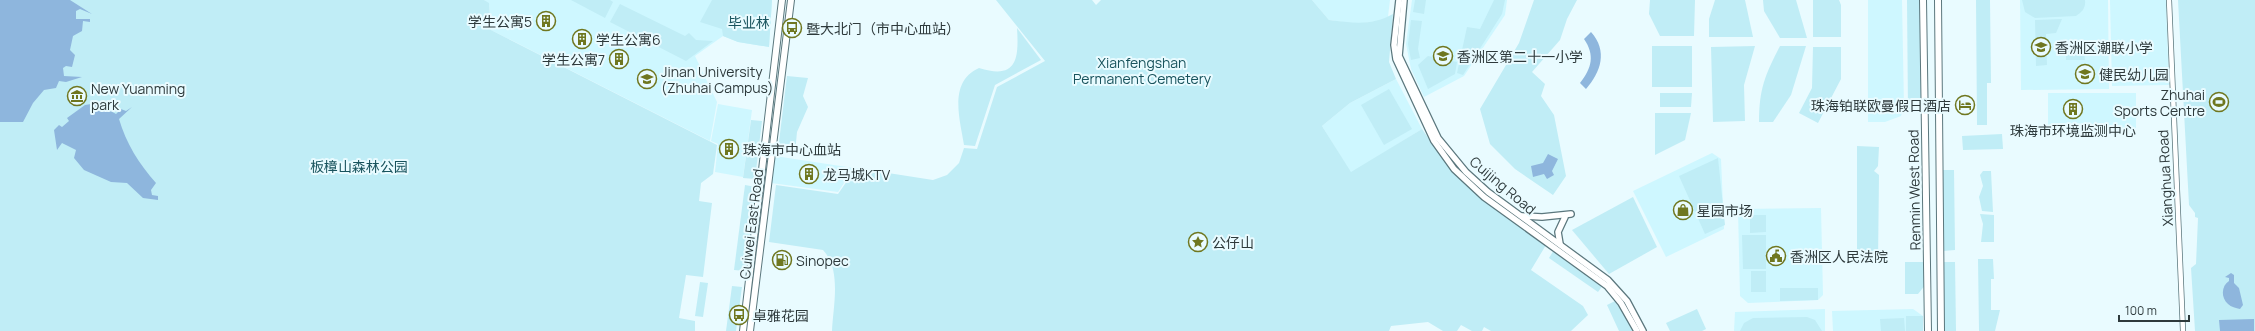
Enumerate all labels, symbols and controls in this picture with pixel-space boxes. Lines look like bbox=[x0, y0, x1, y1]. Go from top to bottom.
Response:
building icon: 学生公寓5 bbox=[535, 10, 557, 32]
place label: 学生公寓5 bbox=[468, 12, 532, 31]
park label: 毕业林 bbox=[728, 13, 770, 32]
bus stop icon: 暨大北门（市中心血站） bbox=[781, 17, 803, 39]
place label: 暨大北门（市中心血站） bbox=[806, 19, 960, 38]
building icon: 学生公寓6 bbox=[571, 28, 593, 50]
place label: 学生公寓6 bbox=[596, 30, 661, 49]
school or university icon: 香洲区潮联小学 bbox=[2030, 36, 2052, 58]
place label: 香洲区潮联小学 bbox=[2055, 38, 2153, 57]
school or university icon: 香洲区第二十一小学 bbox=[1432, 45, 1454, 67]
place label: 香洲区第二十一小学 bbox=[1457, 47, 1583, 66]
building icon: 学生公寓7 bbox=[608, 48, 630, 70]
place label: 学生公寓7 bbox=[542, 50, 605, 69]
park label: Xianfengshan Permanent Cemetery bbox=[1073, 53, 1212, 88]
place label: Jinan University (Zhuhai Campus) bbox=[661, 62, 774, 97]
school or university icon: 健民幼儿园 bbox=[2074, 63, 2096, 85]
place label: 健民幼儿园 bbox=[2099, 65, 2169, 84]
school or university icon: Jinan University (Zhuhai Campus) bbox=[636, 68, 658, 90]
place label: New Yuanming park bbox=[91, 79, 185, 114]
museum icon: New Yuanming park bbox=[66, 85, 88, 107]
place label: Zhuhai Sports Centre bbox=[2114, 85, 2205, 120]
sports icon: Zhuhai Sports Centre bbox=[2208, 91, 2230, 113]
hotel icon: 珠海铂联欧曼假日酒店 bbox=[1954, 94, 1976, 116]
place label: 珠海铂联欧曼假日酒店 bbox=[1811, 96, 1951, 115]
building icon: 珠海市环境监测中心 bbox=[2062, 98, 2084, 120]
place label: 珠海市环境监测中心 bbox=[2010, 121, 2136, 140]
street label: Renmin West Road bbox=[1903, 129, 1925, 251]
street label: Xianghua Road bbox=[2153, 129, 2177, 227]
building icon: 珠海市中心血站 bbox=[718, 138, 740, 160]
place label: 珠海市中心血站 bbox=[743, 140, 841, 159]
street label: Cuijing Road bbox=[1466, 152, 1540, 218]
park label: 板樟山森林公园 bbox=[310, 157, 408, 176]
building icon: 龙马城KTV bbox=[798, 163, 820, 185]
place label: 龙马城KTV bbox=[823, 165, 891, 184]
street label: Cuiwei East Road bbox=[735, 168, 767, 280]
shop icon: 星园市场 bbox=[1672, 199, 1694, 221]
place label: 星园市场 bbox=[1697, 201, 1753, 220]
place icon: 公仔山 bbox=[1187, 231, 1209, 253]
place label: 公仔山 bbox=[1212, 233, 1254, 252]
public building icon: 香洲区人民法院 bbox=[1765, 245, 1787, 267]
place label: 香洲区人民法院 bbox=[1790, 247, 1888, 266]
fuel station icon: Sinopec bbox=[771, 249, 793, 271]
place label: Sinopec bbox=[796, 251, 849, 270]
scale bar bbox=[2119, 297, 2189, 323]
text: 100 m bbox=[2125, 302, 2157, 319]
bus stop icon: 卓雅花园 bbox=[728, 304, 750, 326]
place label: 卓雅花园 bbox=[753, 306, 809, 325]

